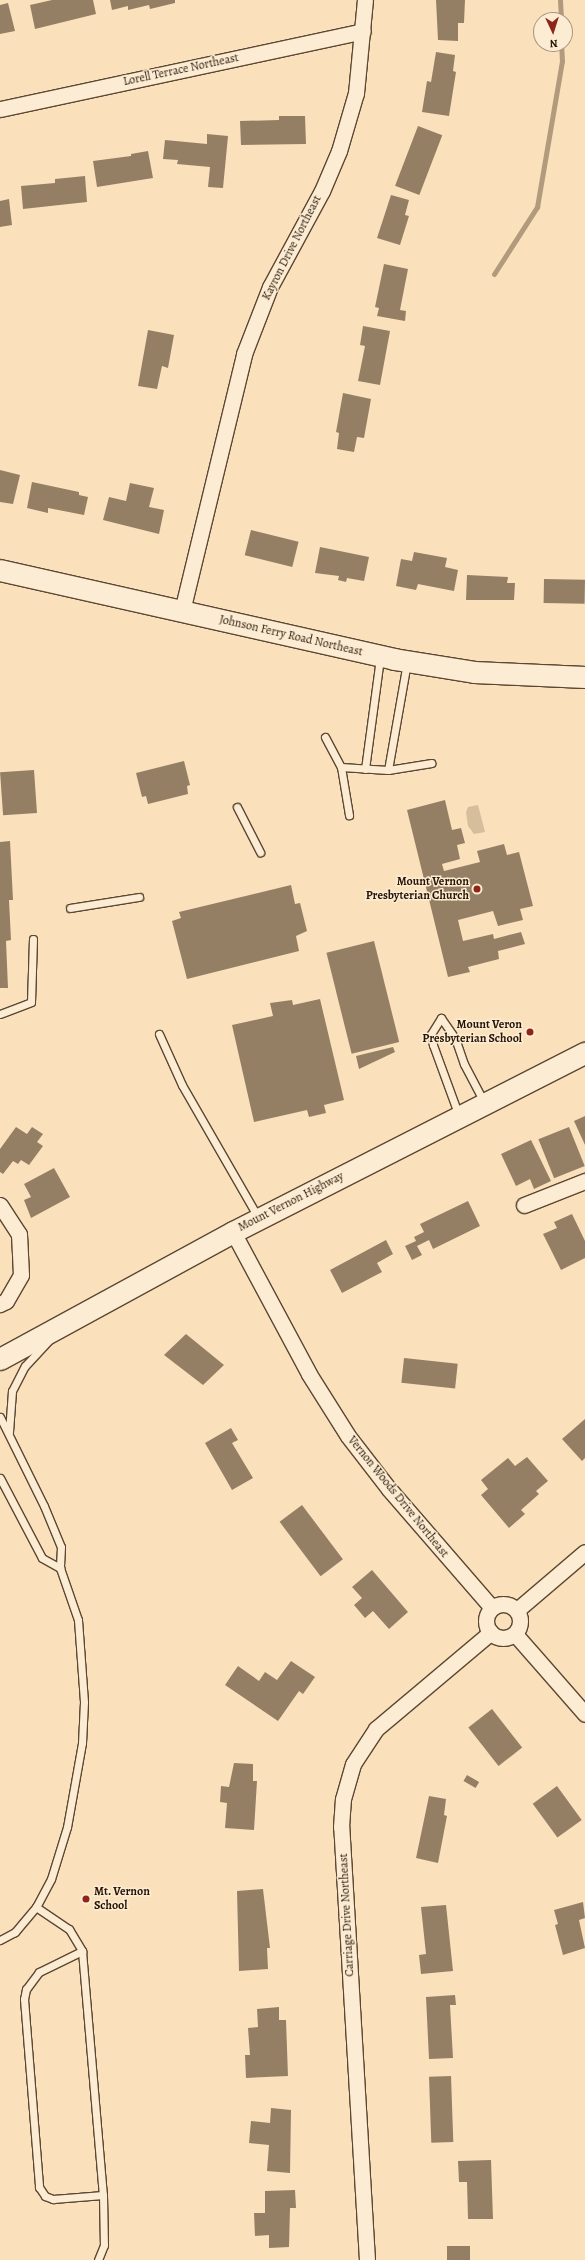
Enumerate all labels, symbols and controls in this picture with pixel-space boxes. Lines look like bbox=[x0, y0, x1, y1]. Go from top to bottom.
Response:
north arrow bbox=[533, 12, 573, 52]
text: N bbox=[549, 36, 558, 51]
street label: Lorell Terrace Northeast bbox=[122, 51, 240, 89]
street label: Kayron Drive Northeast bbox=[259, 193, 325, 303]
street label: Johnson Ferry Road Northeast bbox=[218, 612, 364, 660]
place label: Mount Vernon Presbyterian Church bbox=[366, 875, 469, 903]
marker: Mount Vernon Presbyterian Church bbox=[472, 884, 482, 894]
place label: Mount Veron Presbyterian School bbox=[422, 1018, 522, 1046]
marker: Mount Veron Presbyterian School bbox=[525, 1027, 535, 1037]
street label: Mount Vernon Highway bbox=[236, 1169, 346, 1235]
street label: Vernon Woods Drive Northeast bbox=[345, 1433, 451, 1561]
street label: Carriage Drive Northeast bbox=[337, 1853, 357, 1977]
place label: Mt. Vernon School bbox=[94, 1885, 150, 1913]
marker: Mt. Vernon School bbox=[81, 1894, 91, 1904]

